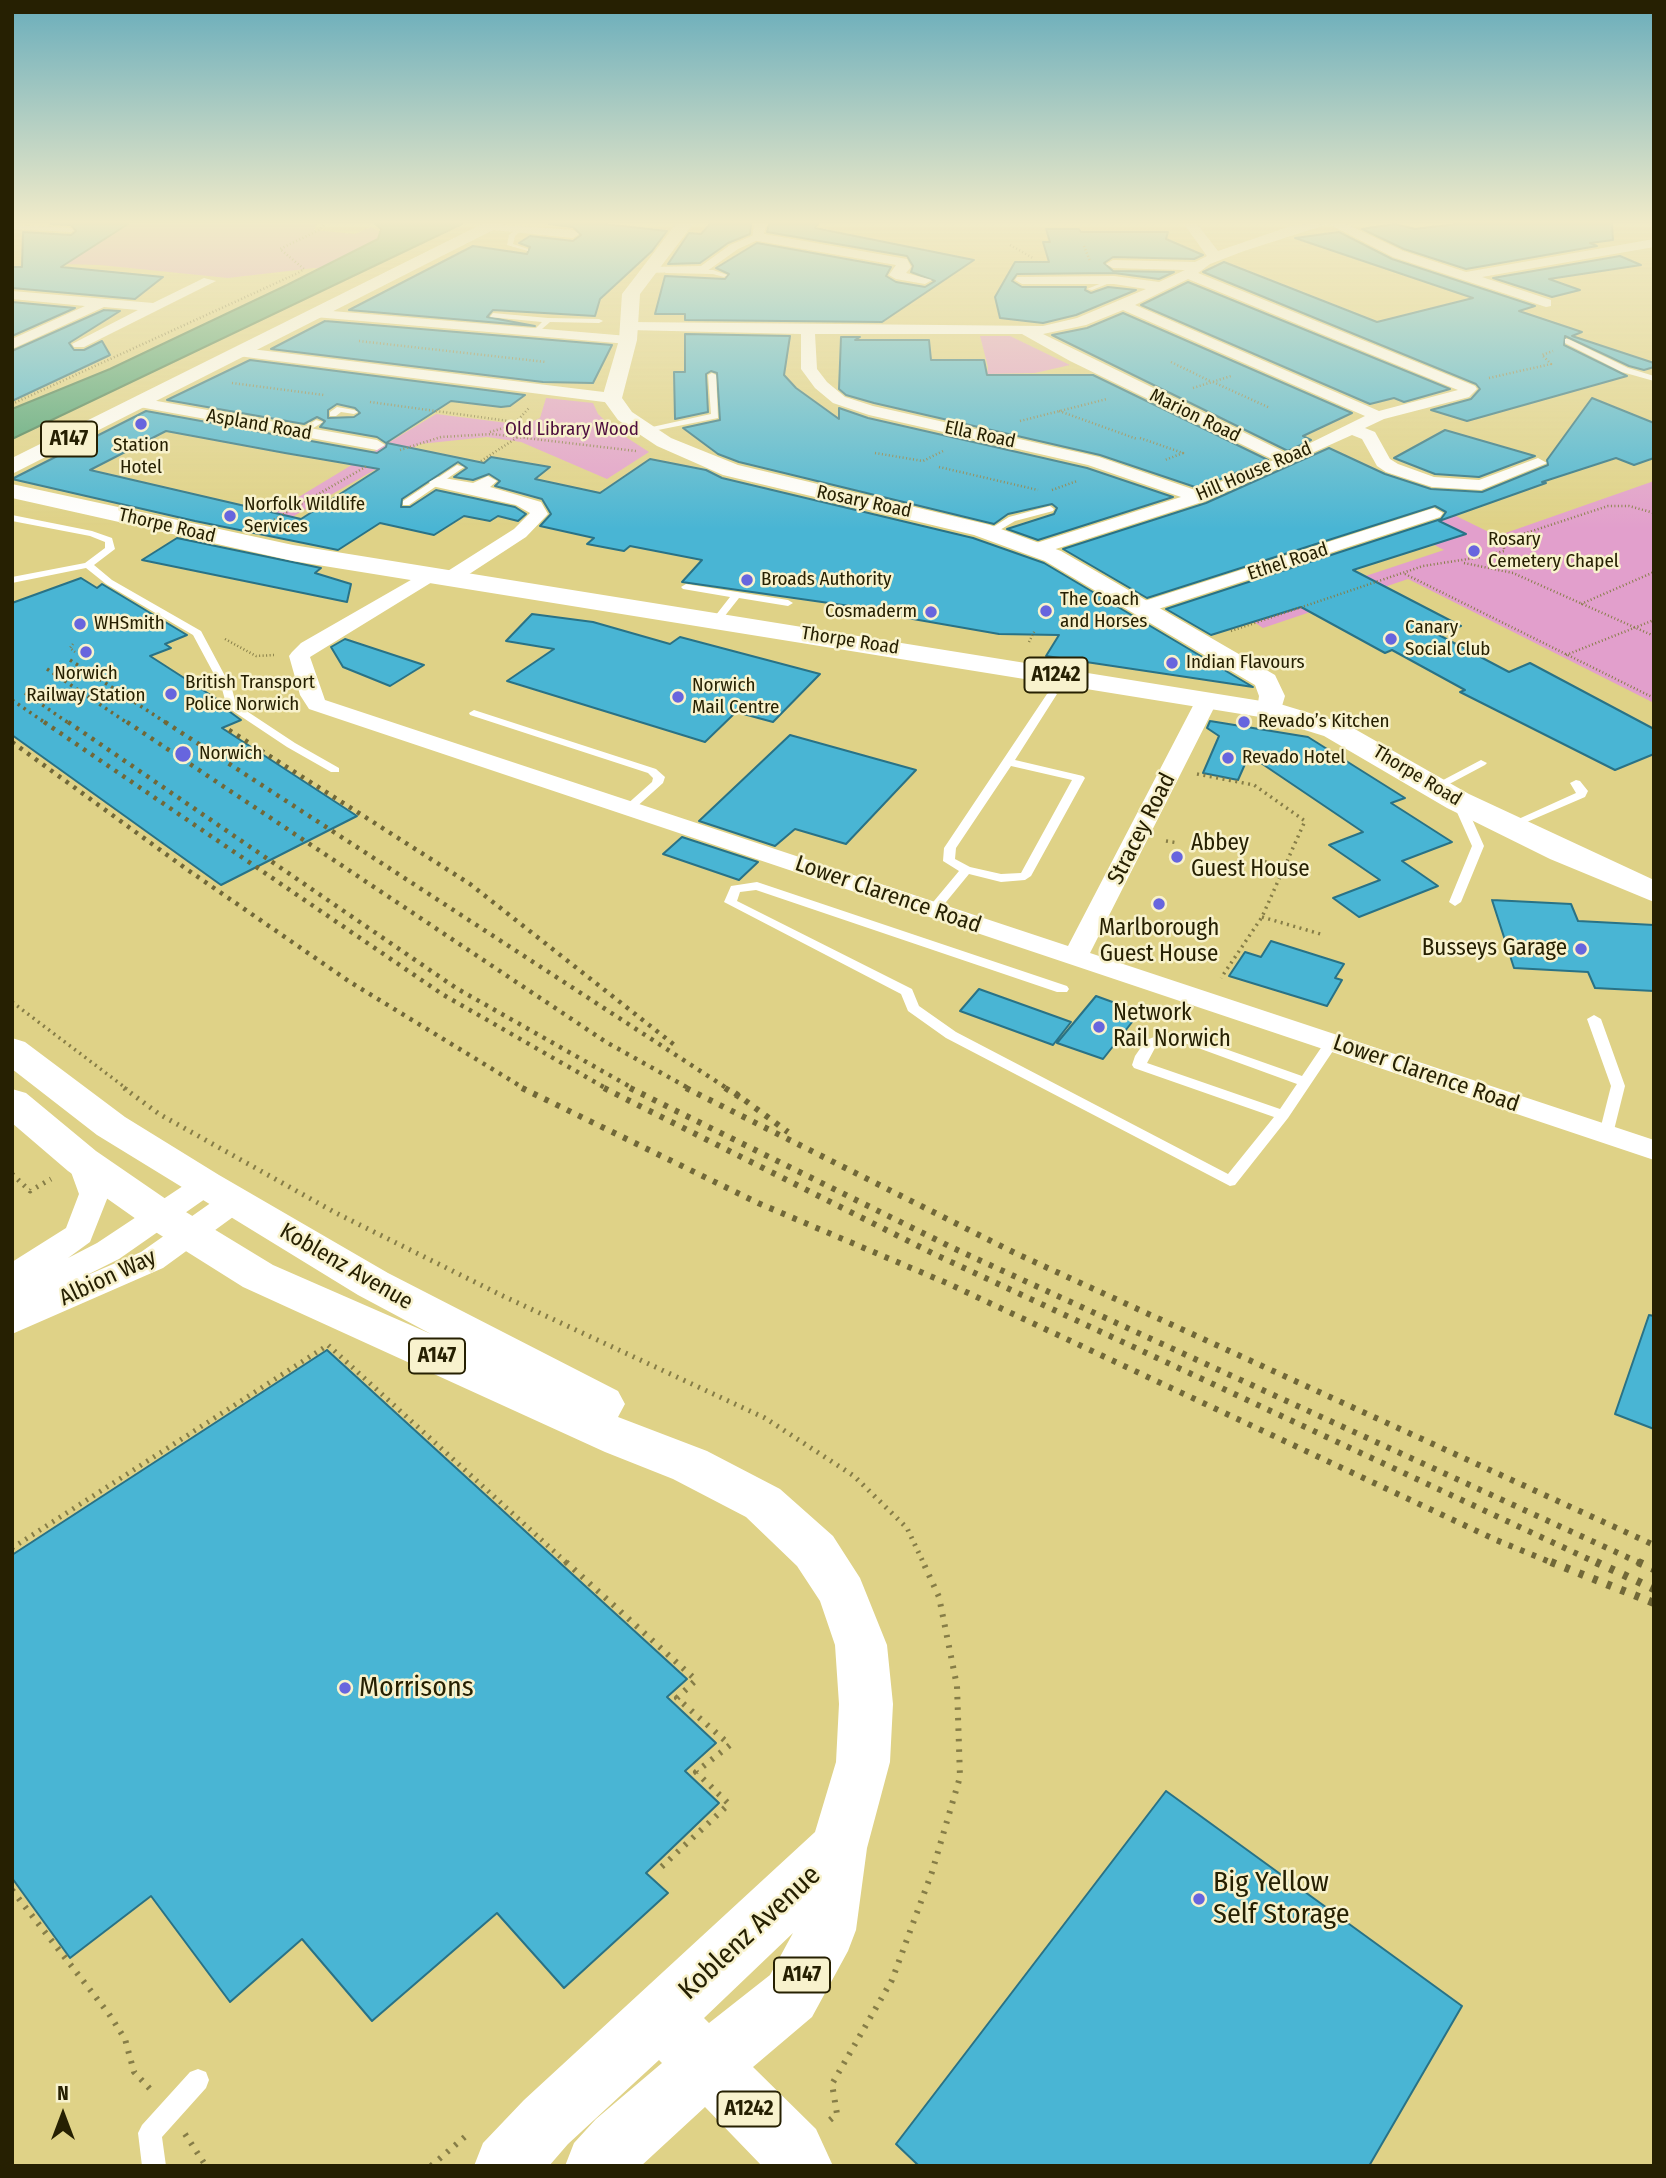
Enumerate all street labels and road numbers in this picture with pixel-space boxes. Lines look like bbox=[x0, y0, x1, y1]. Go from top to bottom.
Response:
street label: Marion Road bbox=[1146, 384, 1244, 448]
street label: Aspland Road bbox=[205, 405, 313, 445]
street label: Ella Road bbox=[942, 416, 1018, 454]
road number: A147 bbox=[41, 422, 97, 457]
street label: Hill House Road bbox=[1193, 437, 1315, 507]
street label: Rosary Road bbox=[815, 481, 913, 523]
street label: Thorpe Road bbox=[116, 504, 218, 548]
street label: Ethel Road bbox=[1245, 538, 1331, 586]
street label: Thorpe Road bbox=[799, 622, 901, 660]
road number: A1242 bbox=[1024, 658, 1088, 692]
street label: Thorpe Road bbox=[1369, 741, 1465, 811]
street label: Stracey Road bbox=[1102, 769, 1182, 889]
street label: Lower Clarence Road bbox=[791, 850, 985, 940]
street label: Lower Clarence Road bbox=[1329, 1029, 1523, 1119]
street label: Koblenz Avenue bbox=[274, 1218, 418, 1316]
street label: Albion Way bbox=[55, 1244, 161, 1312]
road number: A147 bbox=[409, 1338, 465, 1374]
street label: Koblenz Avenue bbox=[672, 1859, 828, 2007]
road number: A147 bbox=[774, 1958, 830, 1993]
road number: A1242 bbox=[718, 2092, 780, 2126]

